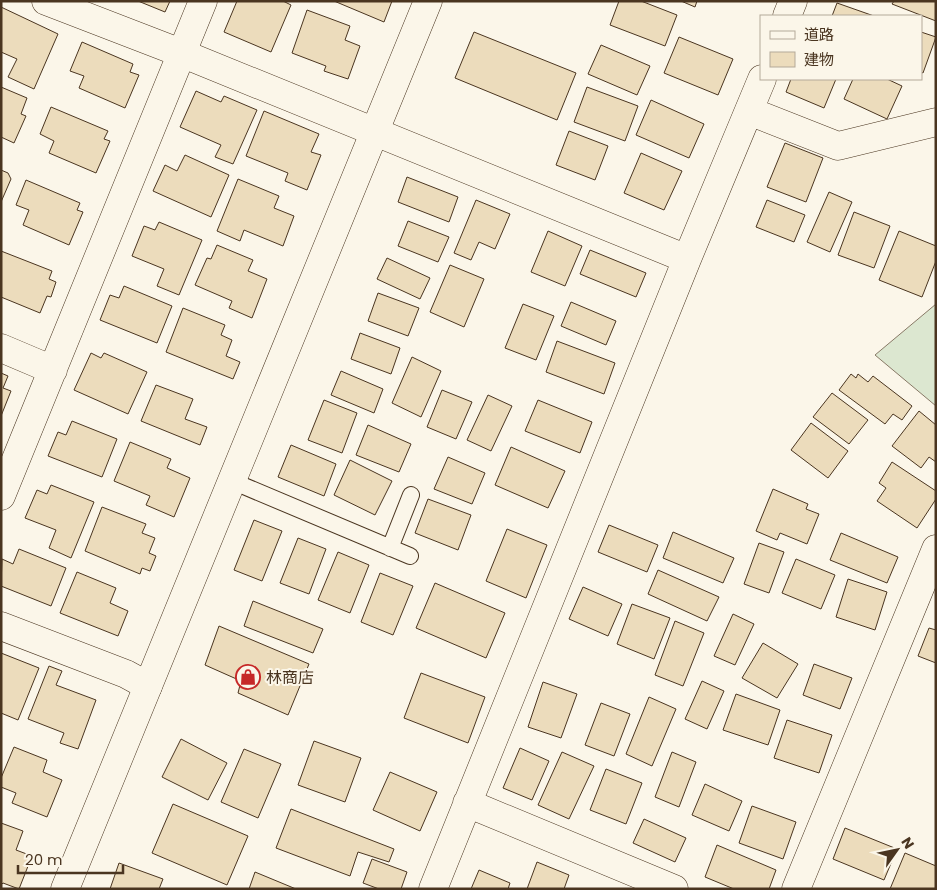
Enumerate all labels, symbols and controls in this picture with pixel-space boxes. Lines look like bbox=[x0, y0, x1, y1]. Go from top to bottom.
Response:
legend bbox=[760, 15, 922, 80]
text: 道路 bbox=[804, 24, 834, 45]
text: 建物 bbox=[804, 49, 834, 70]
shop icon: 林商店 bbox=[235, 664, 261, 690]
place label: 林商店 bbox=[266, 666, 314, 689]
north arrow bbox=[872, 825, 922, 875]
text: N bbox=[897, 833, 919, 853]
scale bar bbox=[18, 842, 122, 874]
text: 20 m bbox=[25, 849, 63, 870]

